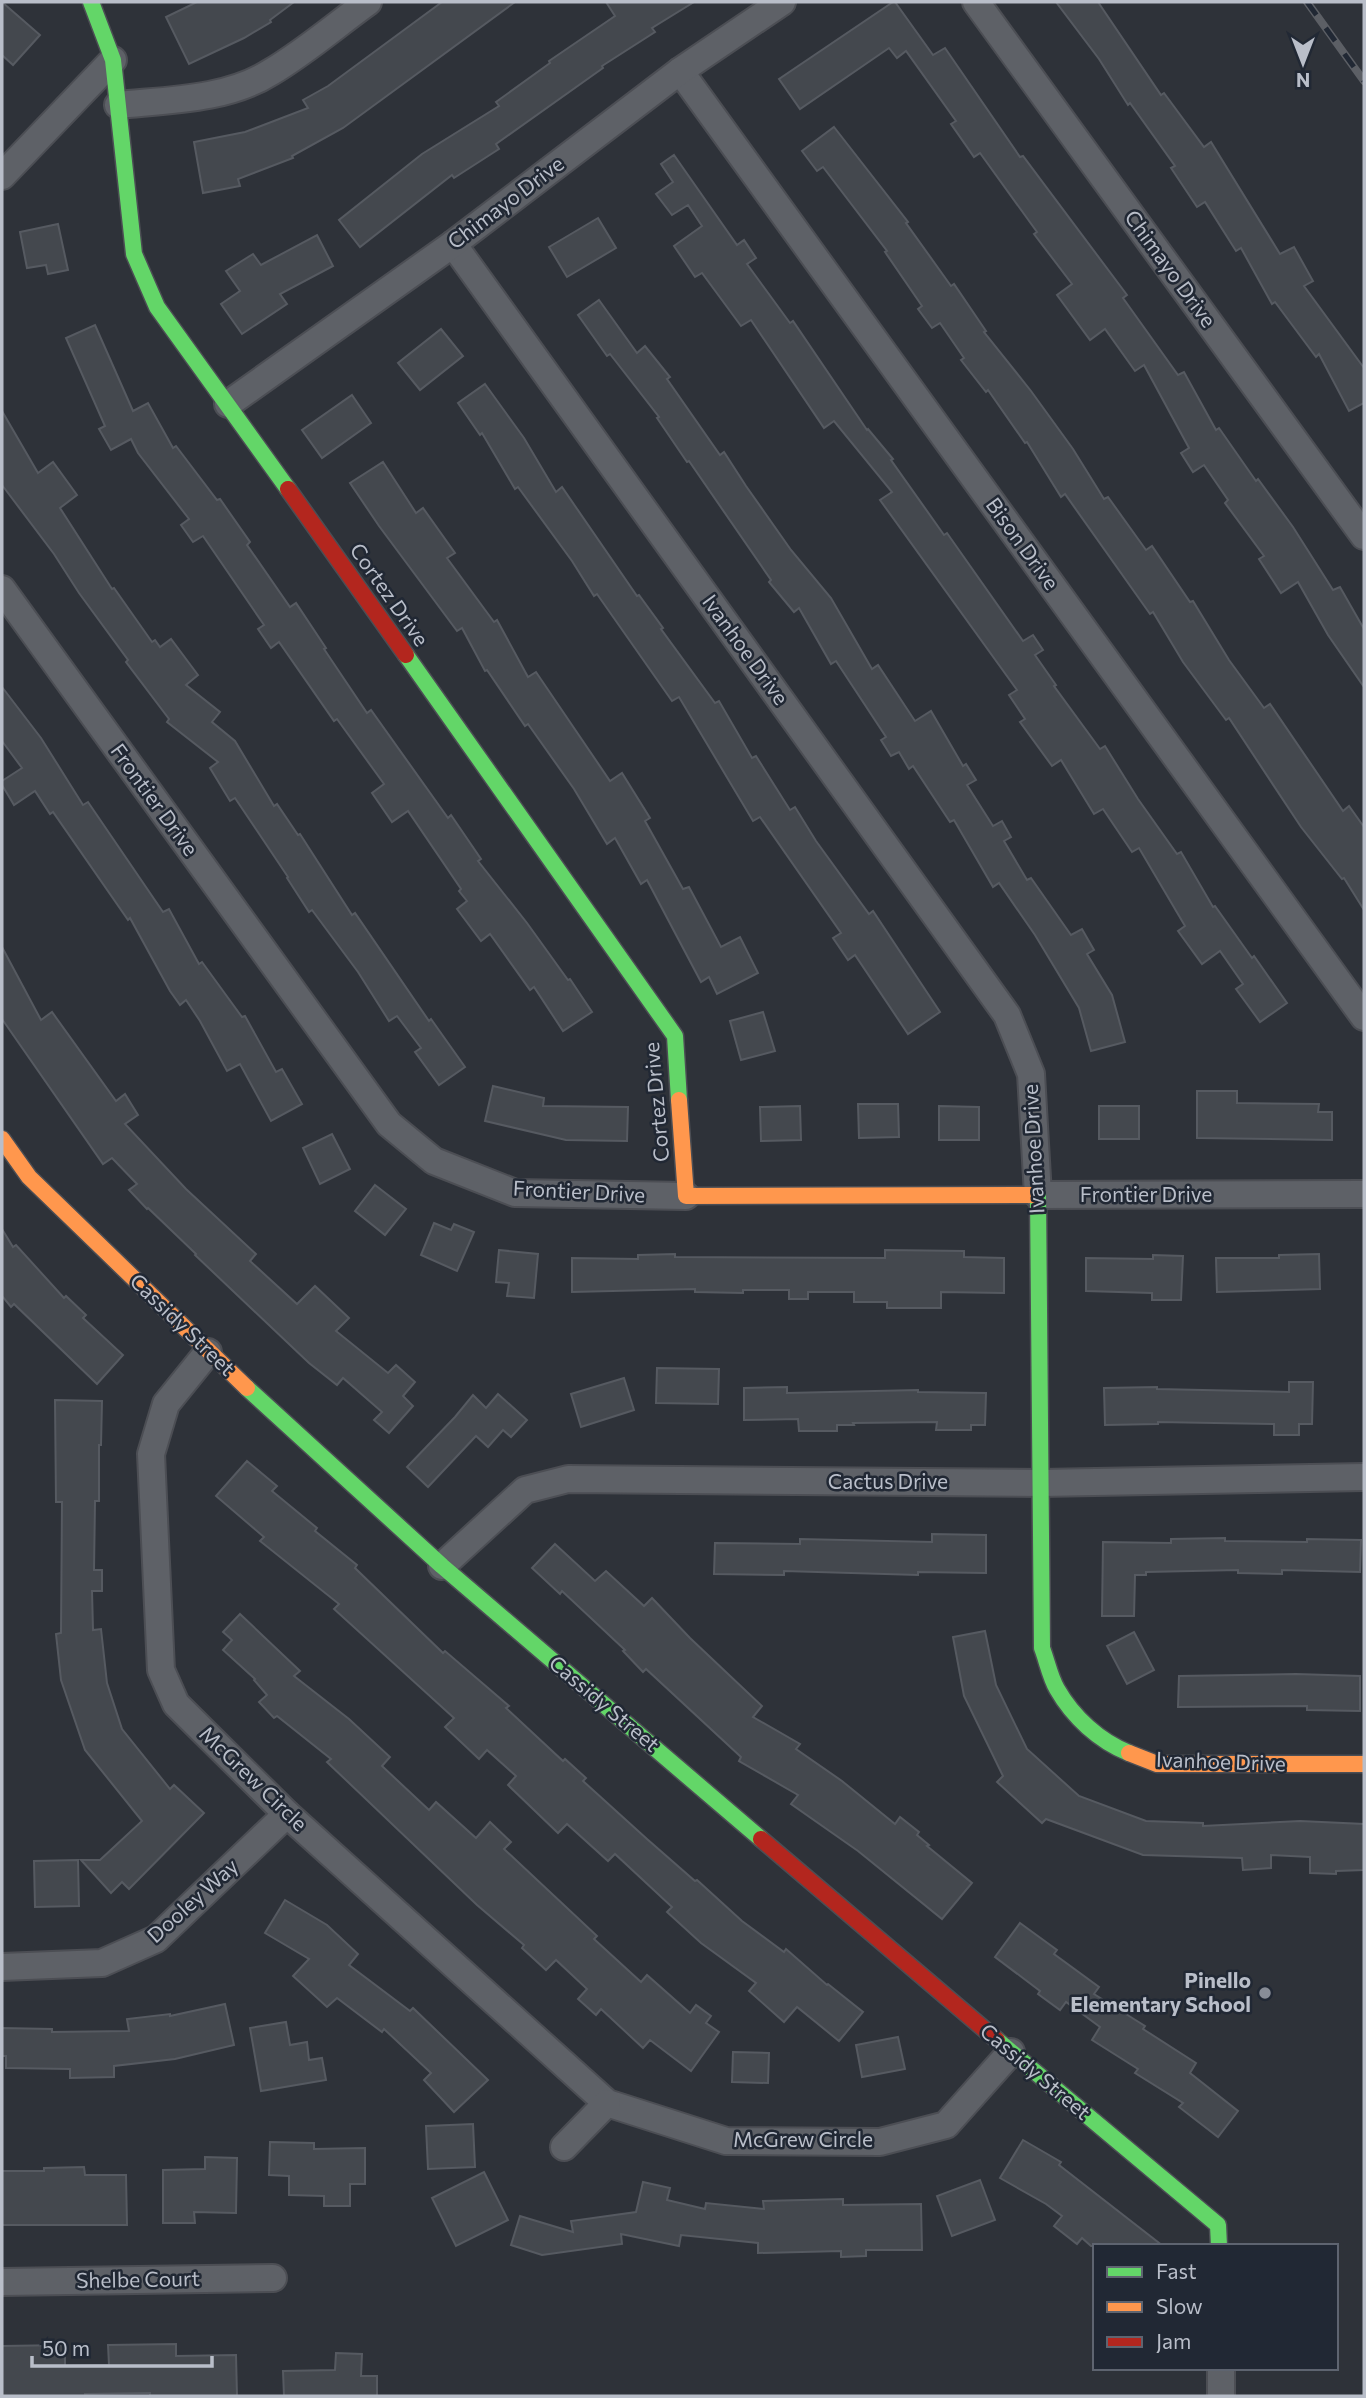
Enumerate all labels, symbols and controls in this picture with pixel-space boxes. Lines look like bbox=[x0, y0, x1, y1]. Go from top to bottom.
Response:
north arrow bbox=[1268, 28, 1338, 98]
text: N bbox=[1296, 69, 1310, 92]
street label: Chimayo Drive bbox=[442, 150, 568, 254]
street label: Chimayo Drive bbox=[1120, 205, 1222, 332]
street label: Bison Drive bbox=[981, 492, 1065, 594]
street label: Cortez Drive bbox=[346, 538, 435, 650]
street label: Ivanhoe Drive bbox=[698, 589, 794, 709]
street label: Frontier Drive bbox=[106, 738, 204, 860]
street label: Cortez Drive bbox=[638, 1041, 673, 1163]
street label: Ivanhoe Drive bbox=[1017, 1084, 1048, 1215]
street label: Frontier Drive bbox=[512, 1175, 646, 1206]
street label: Frontier Drive bbox=[1080, 1181, 1212, 1206]
street label: Cassidy Street bbox=[125, 1268, 241, 1380]
street label: Cactus Drive bbox=[828, 1468, 948, 1493]
street label: Cassidy Street bbox=[545, 1649, 665, 1756]
street label: McGrew Circle bbox=[195, 1720, 313, 1836]
street label: Ivanhoe Drive bbox=[1156, 1746, 1286, 1775]
street label: Dooley Way bbox=[141, 1853, 243, 1947]
place label: Pinello Elementary School bbox=[1070, 1967, 1251, 2016]
marker: Pinello Elementary School bbox=[1257, 1985, 1273, 2001]
street label: Cassidy Street bbox=[976, 2017, 1096, 2124]
street label: McGrew Circle bbox=[733, 2126, 873, 2151]
legend bbox=[1093, 2244, 1338, 2370]
text: Fast bbox=[1156, 2258, 1197, 2283]
street label: Shelbe Court bbox=[76, 2265, 200, 2292]
text: Slow bbox=[1156, 2293, 1203, 2318]
scale bar bbox=[32, 2324, 212, 2368]
text: Jam bbox=[1156, 2328, 1191, 2353]
text: 50 m bbox=[42, 2335, 90, 2360]

